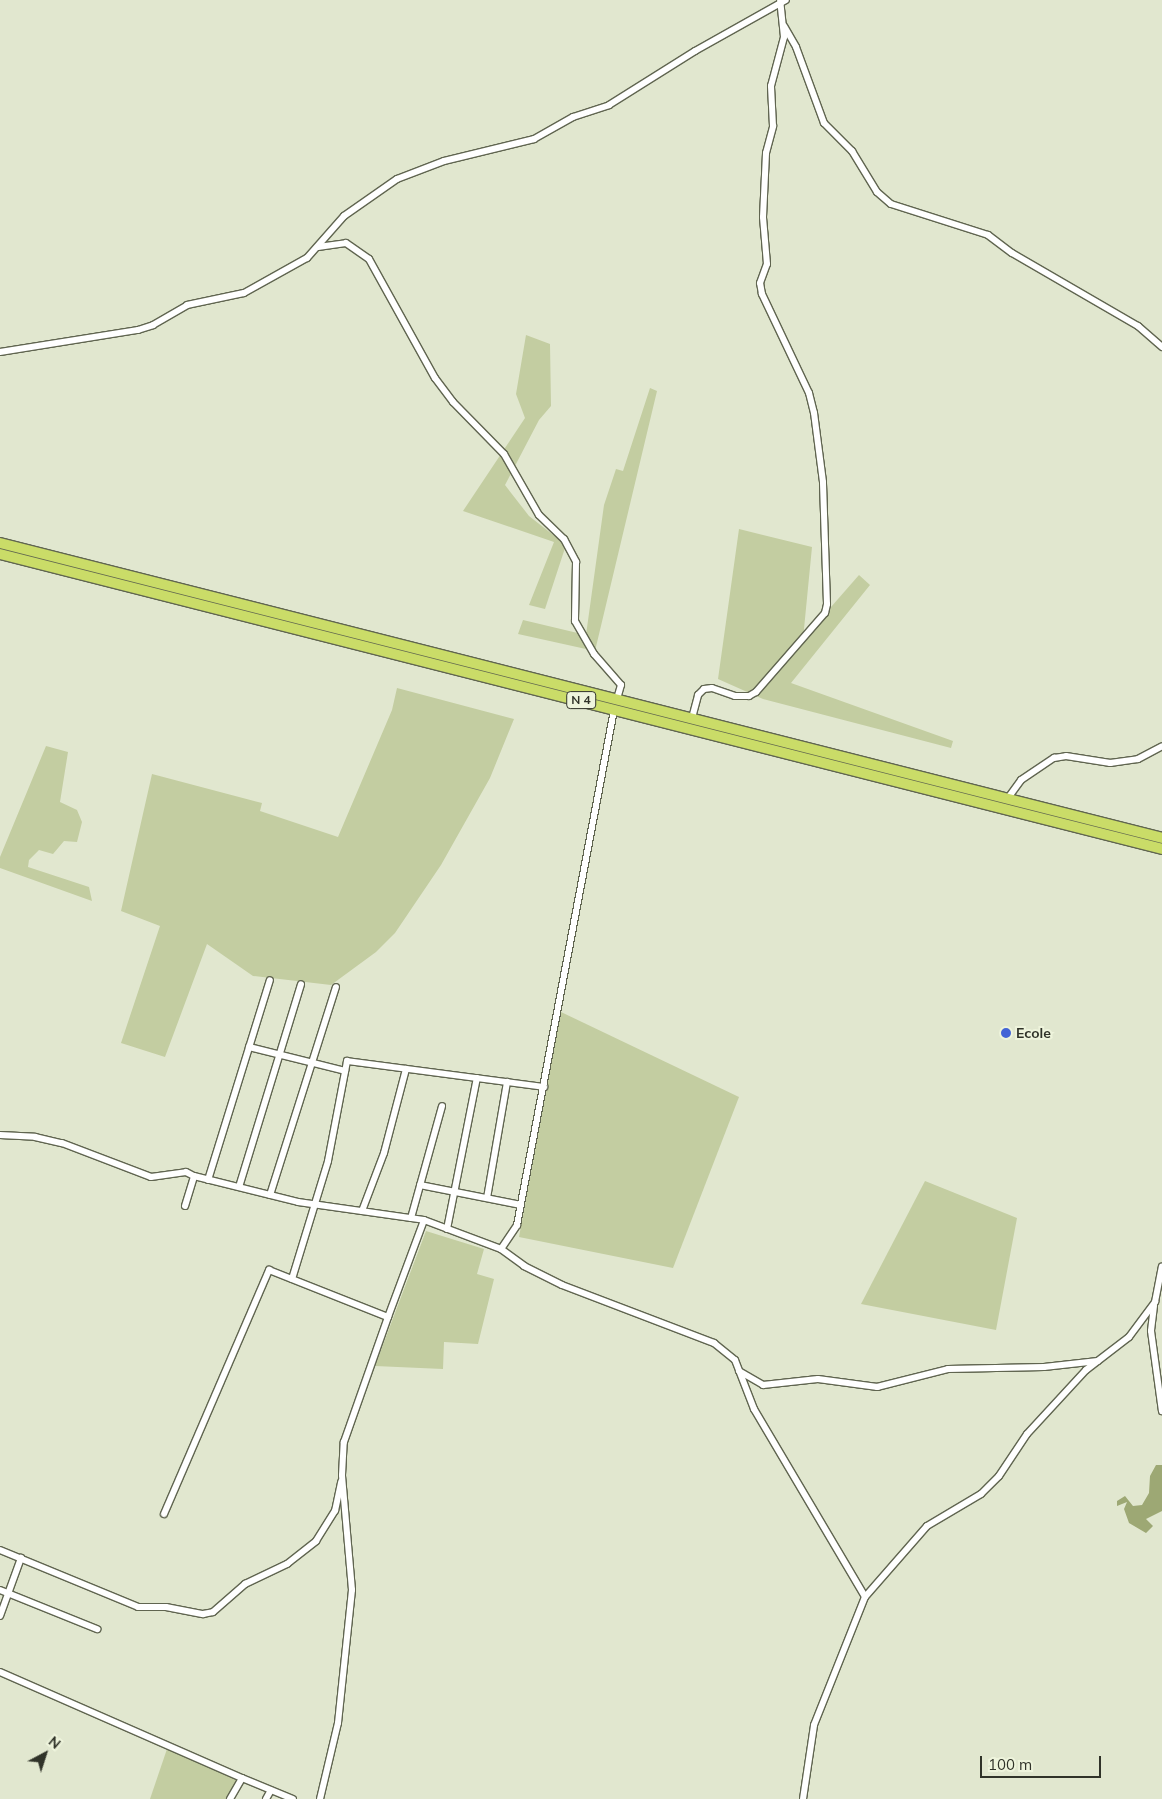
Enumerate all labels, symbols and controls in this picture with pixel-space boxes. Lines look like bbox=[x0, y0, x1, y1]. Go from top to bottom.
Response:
road number: N 4 bbox=[566, 690, 596, 710]
place label: Ecole bbox=[1016, 1025, 1051, 1041]
marker: Ecole bbox=[1000, 1027, 1012, 1039]
north arrow bbox=[20, 1729, 70, 1779]
text: N bbox=[45, 1732, 64, 1753]
scale bar bbox=[982, 1746, 1103, 1778]
text: 100 m bbox=[988, 1755, 1032, 1774]

